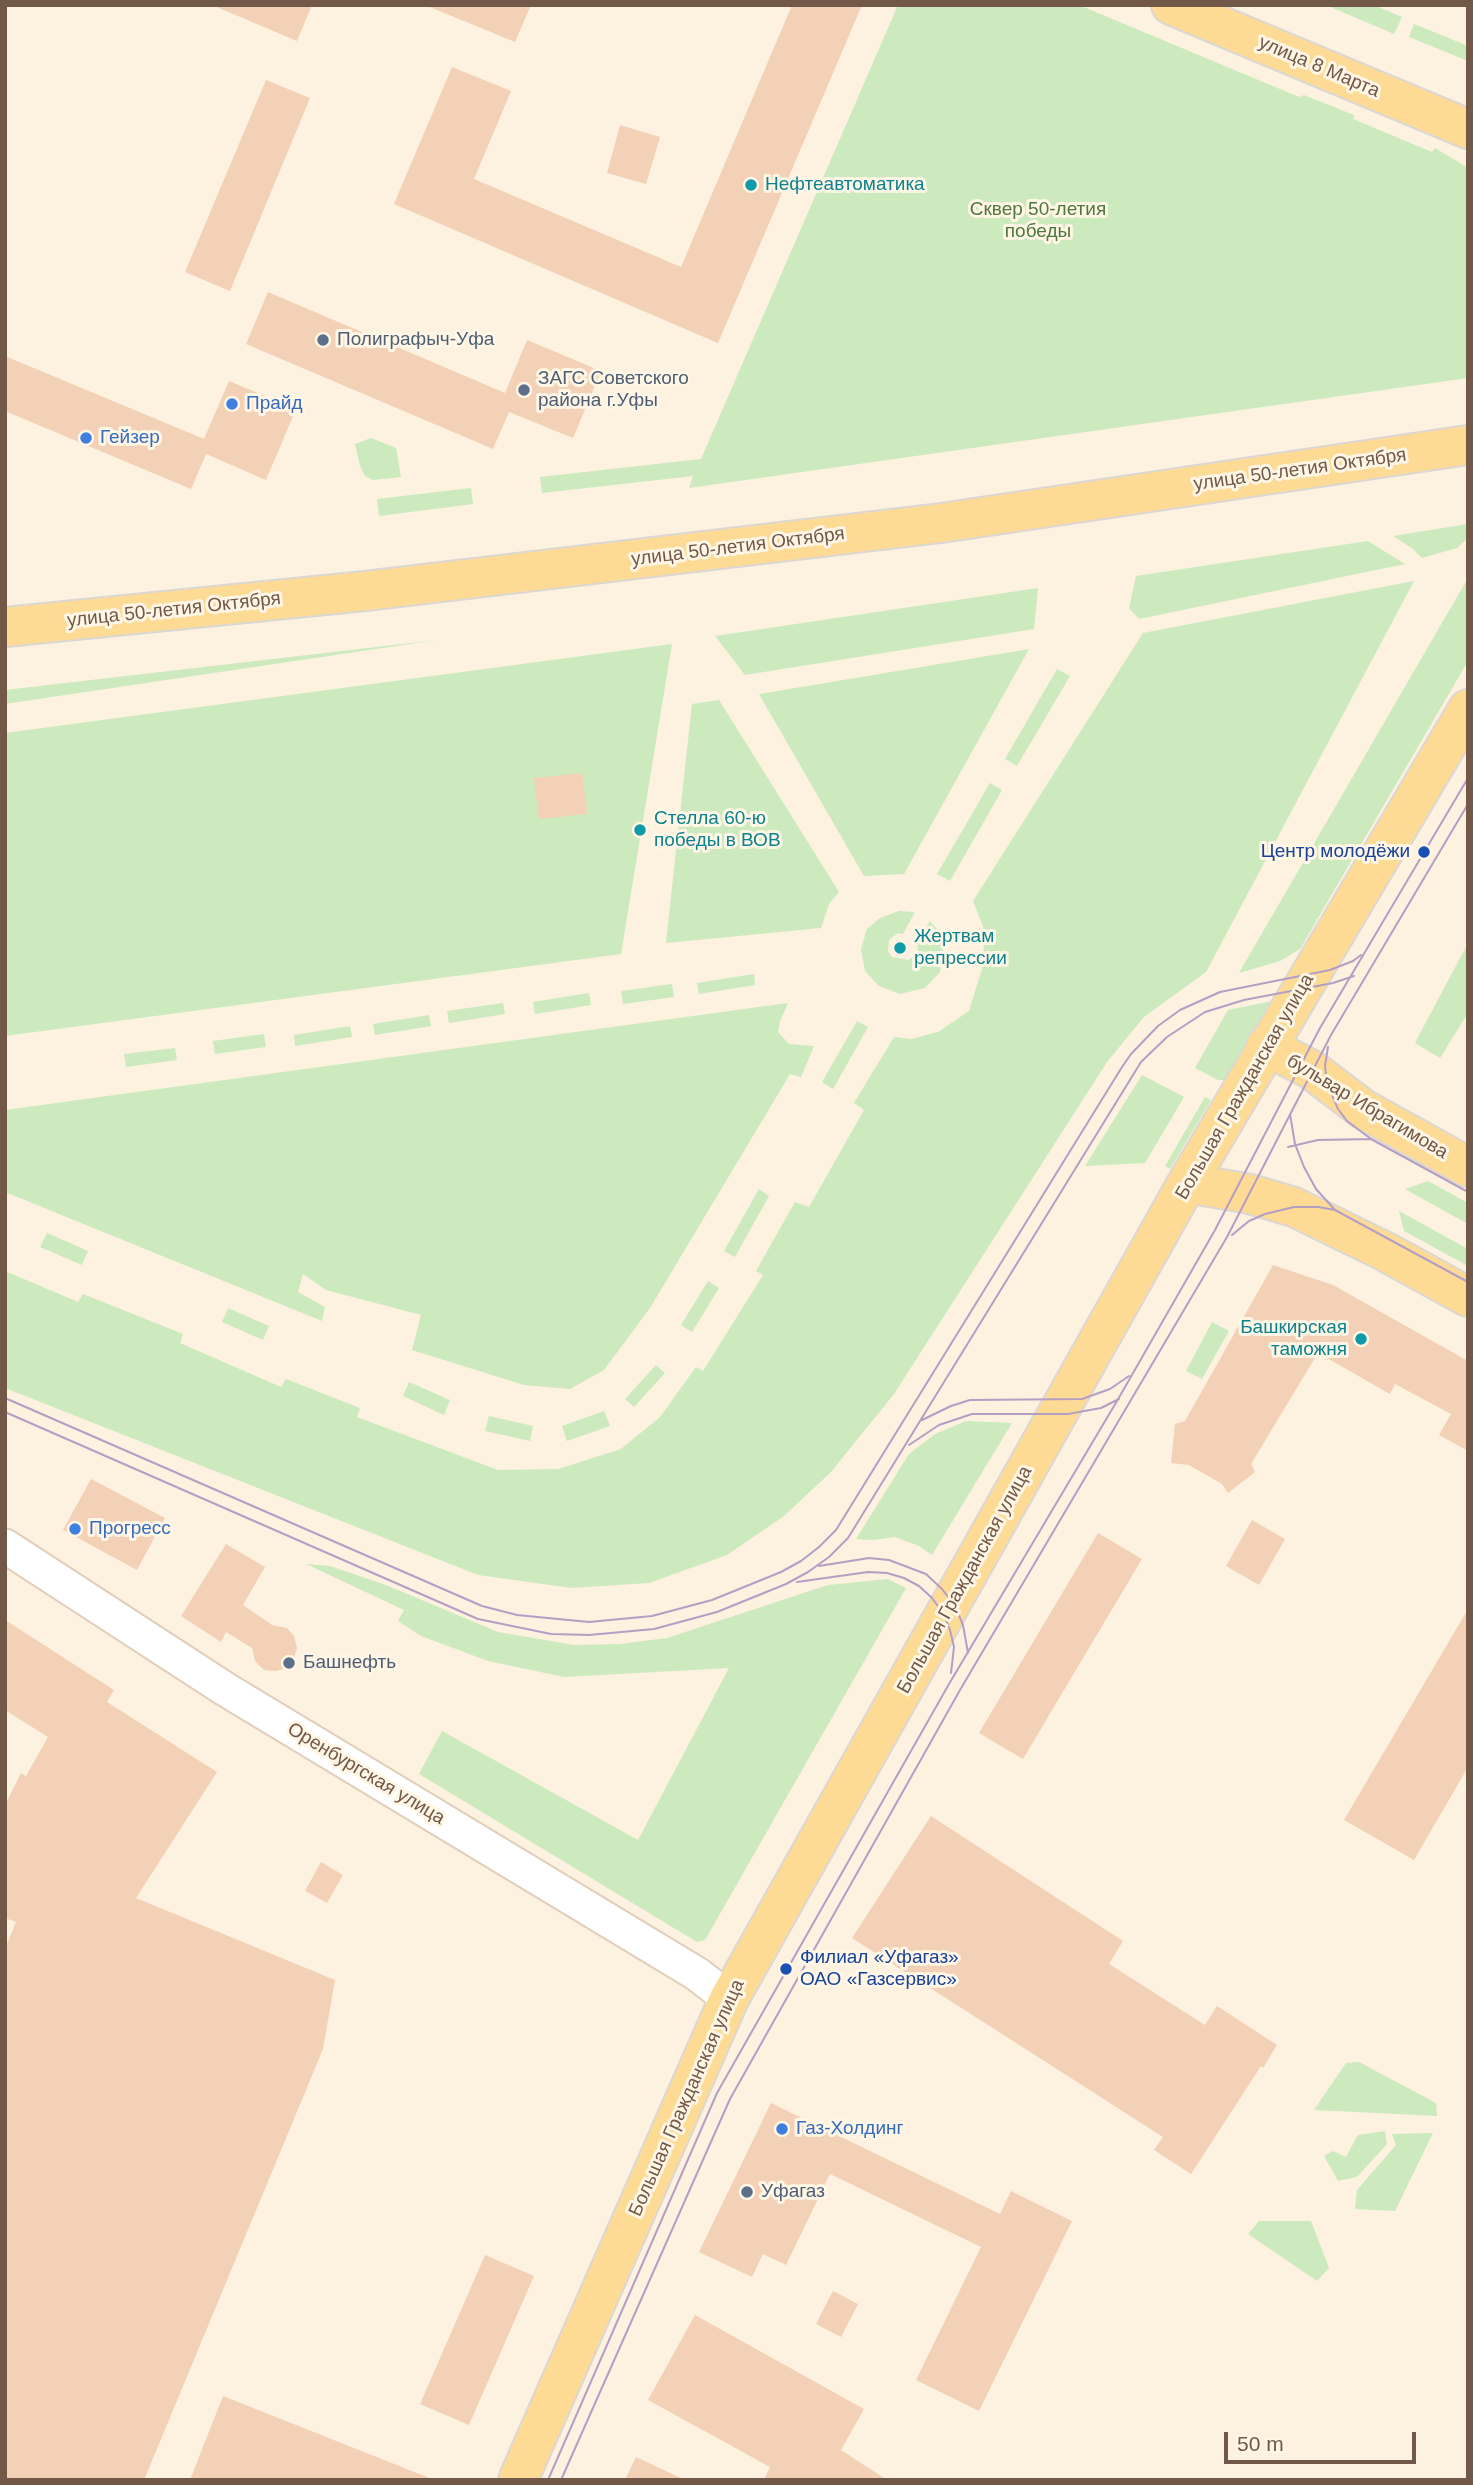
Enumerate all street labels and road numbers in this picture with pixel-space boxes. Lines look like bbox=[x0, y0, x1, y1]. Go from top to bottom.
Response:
street label: улица 8 Марта bbox=[1255, 31, 1383, 103]
street label: улица 50-летия Октября bbox=[1192, 444, 1408, 496]
street label: улица 50-летия Октября bbox=[630, 523, 846, 571]
street label: улица 50-летия Октября bbox=[66, 587, 282, 633]
street label: Большая Гражданская улица bbox=[1171, 970, 1319, 1204]
street label: бульвар Ибрагимова bbox=[1282, 1050, 1452, 1164]
street label: Большая Гражданская улица bbox=[893, 1462, 1037, 1698]
street label: Оренбургская улица bbox=[283, 1718, 449, 1830]
street label: Большая Гражданская улица bbox=[624, 1976, 750, 2220]

